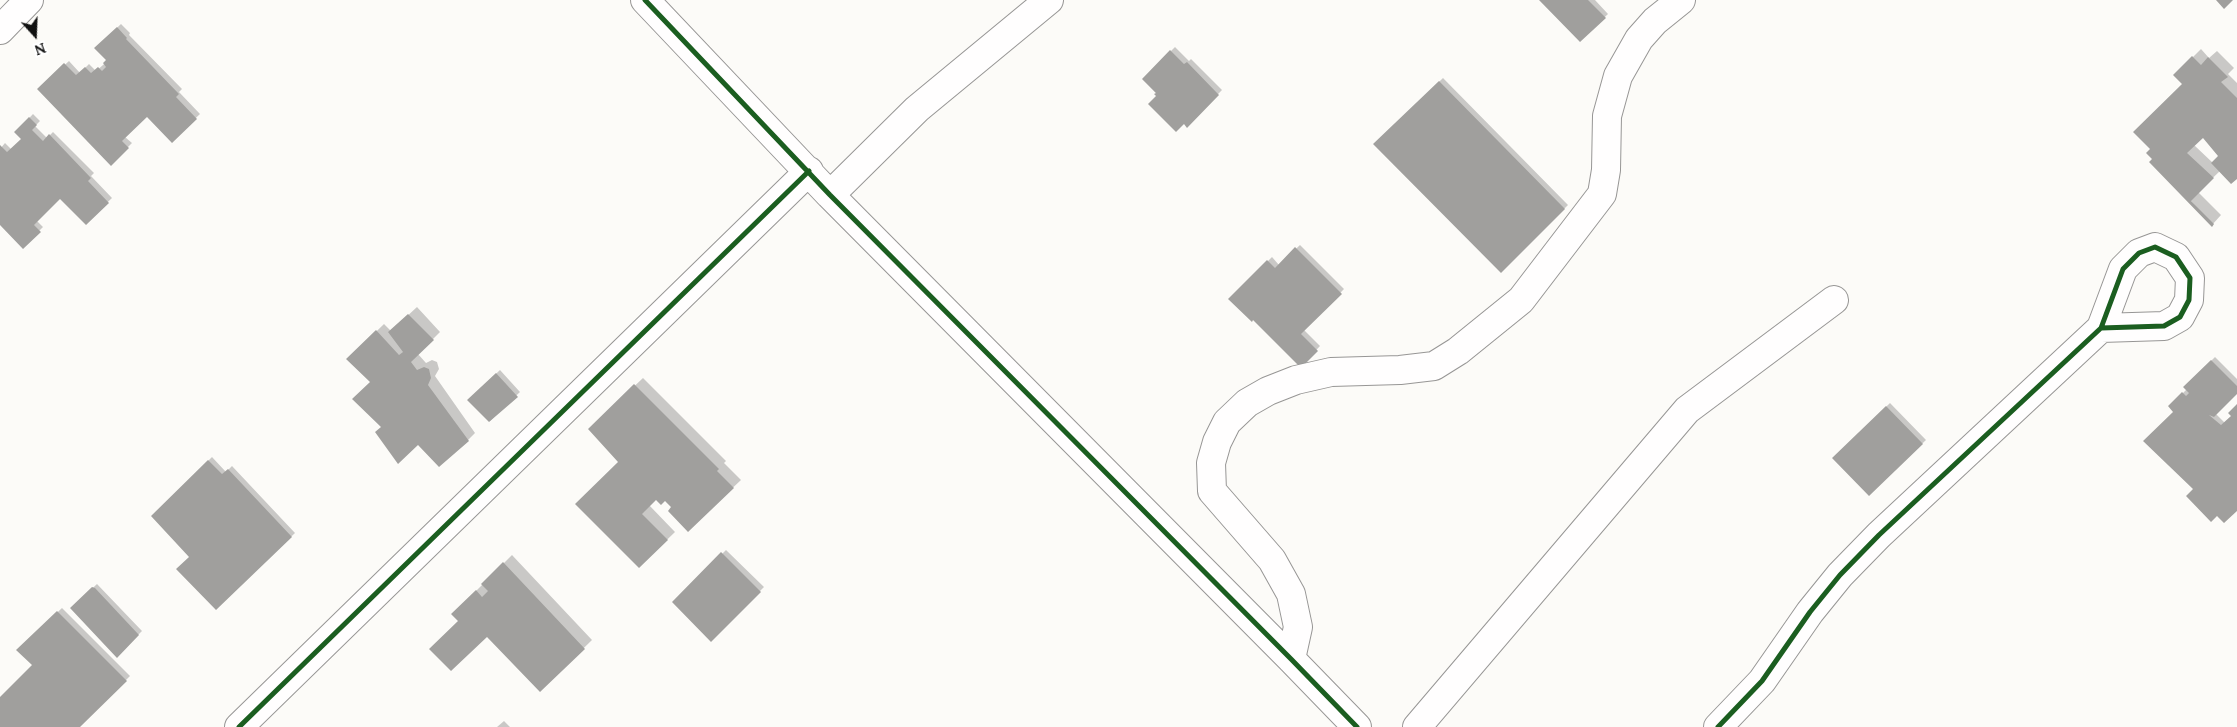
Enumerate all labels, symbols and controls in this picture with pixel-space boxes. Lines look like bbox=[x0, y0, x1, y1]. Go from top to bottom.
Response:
north arrow bbox=[10, 10, 60, 60]
text: N bbox=[32, 39, 48, 59]

